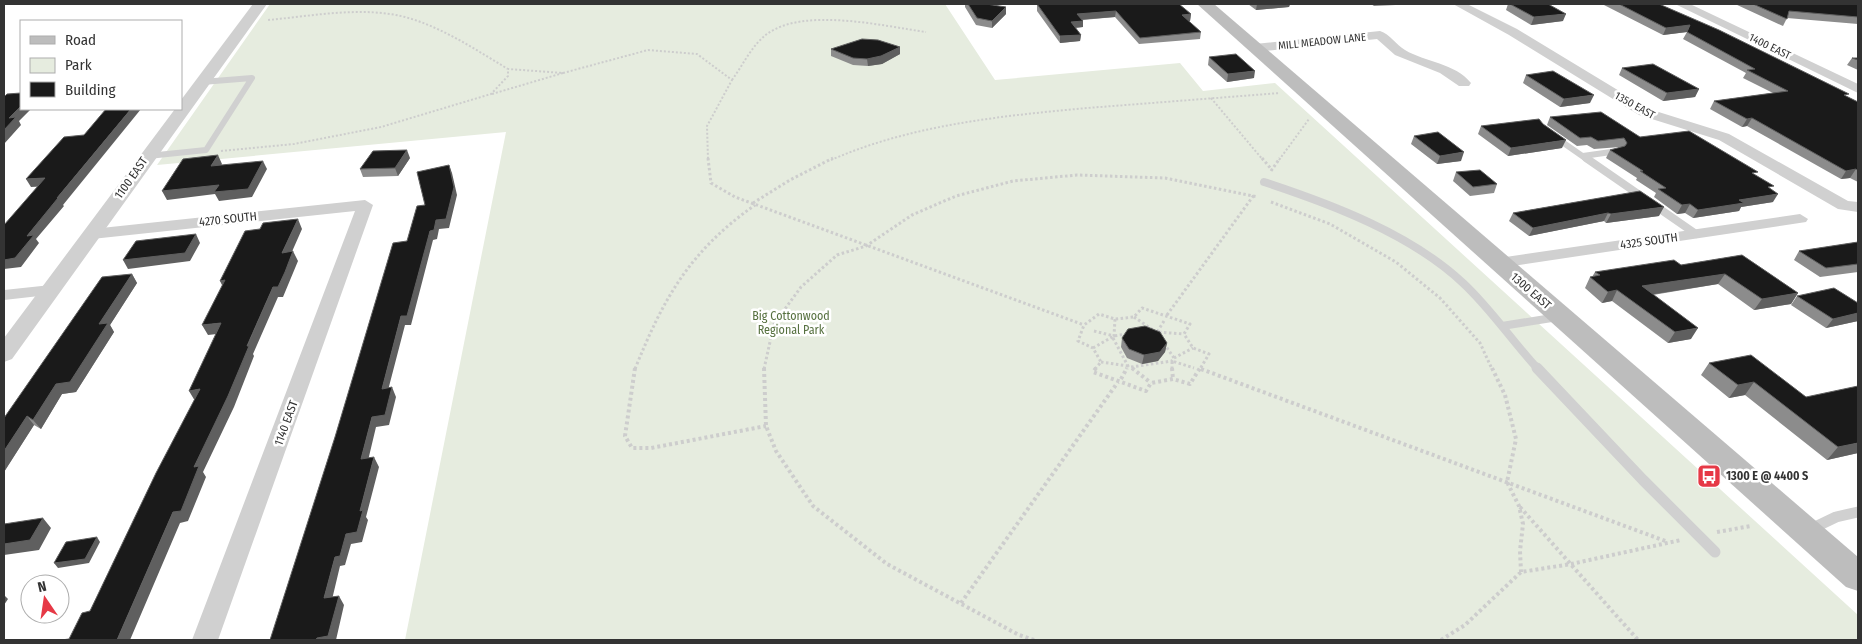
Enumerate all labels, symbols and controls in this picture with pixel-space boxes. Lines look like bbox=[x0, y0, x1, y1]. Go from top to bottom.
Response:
legend bbox=[20, 20, 182, 110]
street label: MILL MEADOW LANE bbox=[1277, 30, 1367, 53]
text: Road bbox=[65, 31, 96, 49]
street label: 1400 EAST bbox=[1747, 31, 1794, 63]
text: Park bbox=[65, 56, 92, 74]
text: Building bbox=[65, 81, 116, 99]
street label: 1350 EAST bbox=[1612, 89, 1658, 122]
street label: 1100 EAST bbox=[112, 154, 151, 202]
street label: 4270 SOUTH bbox=[198, 209, 258, 229]
street label: 4325 SOUTH bbox=[1619, 230, 1679, 252]
street label: 1300 EAST bbox=[1508, 270, 1554, 313]
park label: Big Cottonwood Regional Park bbox=[752, 309, 830, 337]
street label: 1140 EAST bbox=[271, 398, 301, 448]
bus stop icon: 1300 E @ 4400 S bbox=[1696, 463, 1722, 489]
place label: 1300 E @ 4400 S bbox=[1726, 469, 1808, 483]
north arrow bbox=[20, 574, 70, 624]
text: N bbox=[36, 578, 48, 596]

